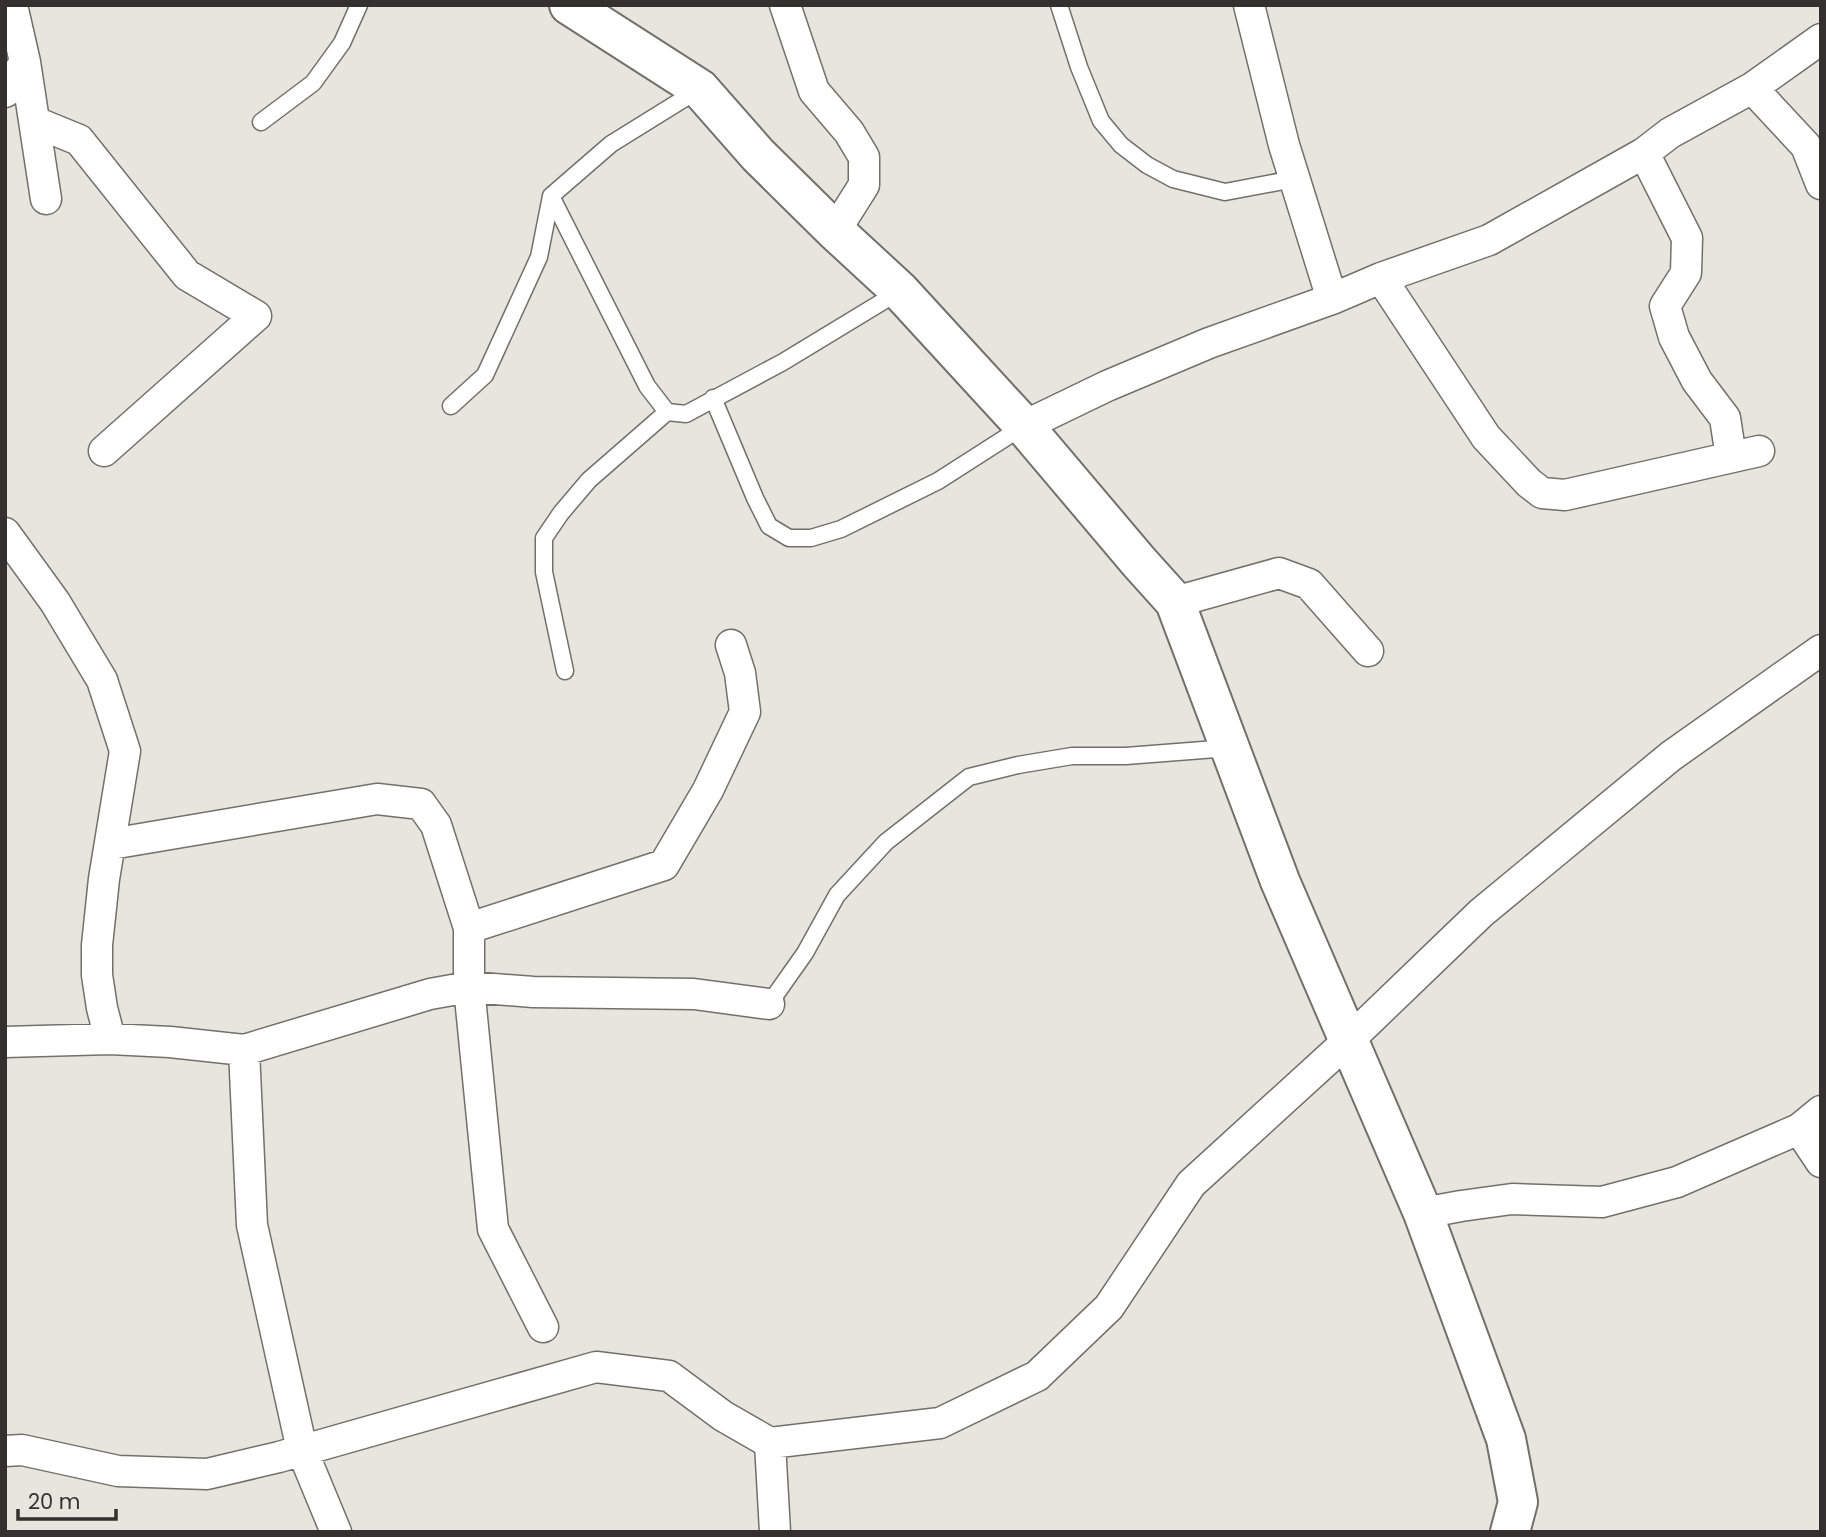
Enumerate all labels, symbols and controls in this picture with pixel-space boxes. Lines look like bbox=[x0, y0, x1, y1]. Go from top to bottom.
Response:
scale bar bbox=[18, 1478, 116, 1522]
text: 20 m bbox=[28, 1487, 81, 1516]

